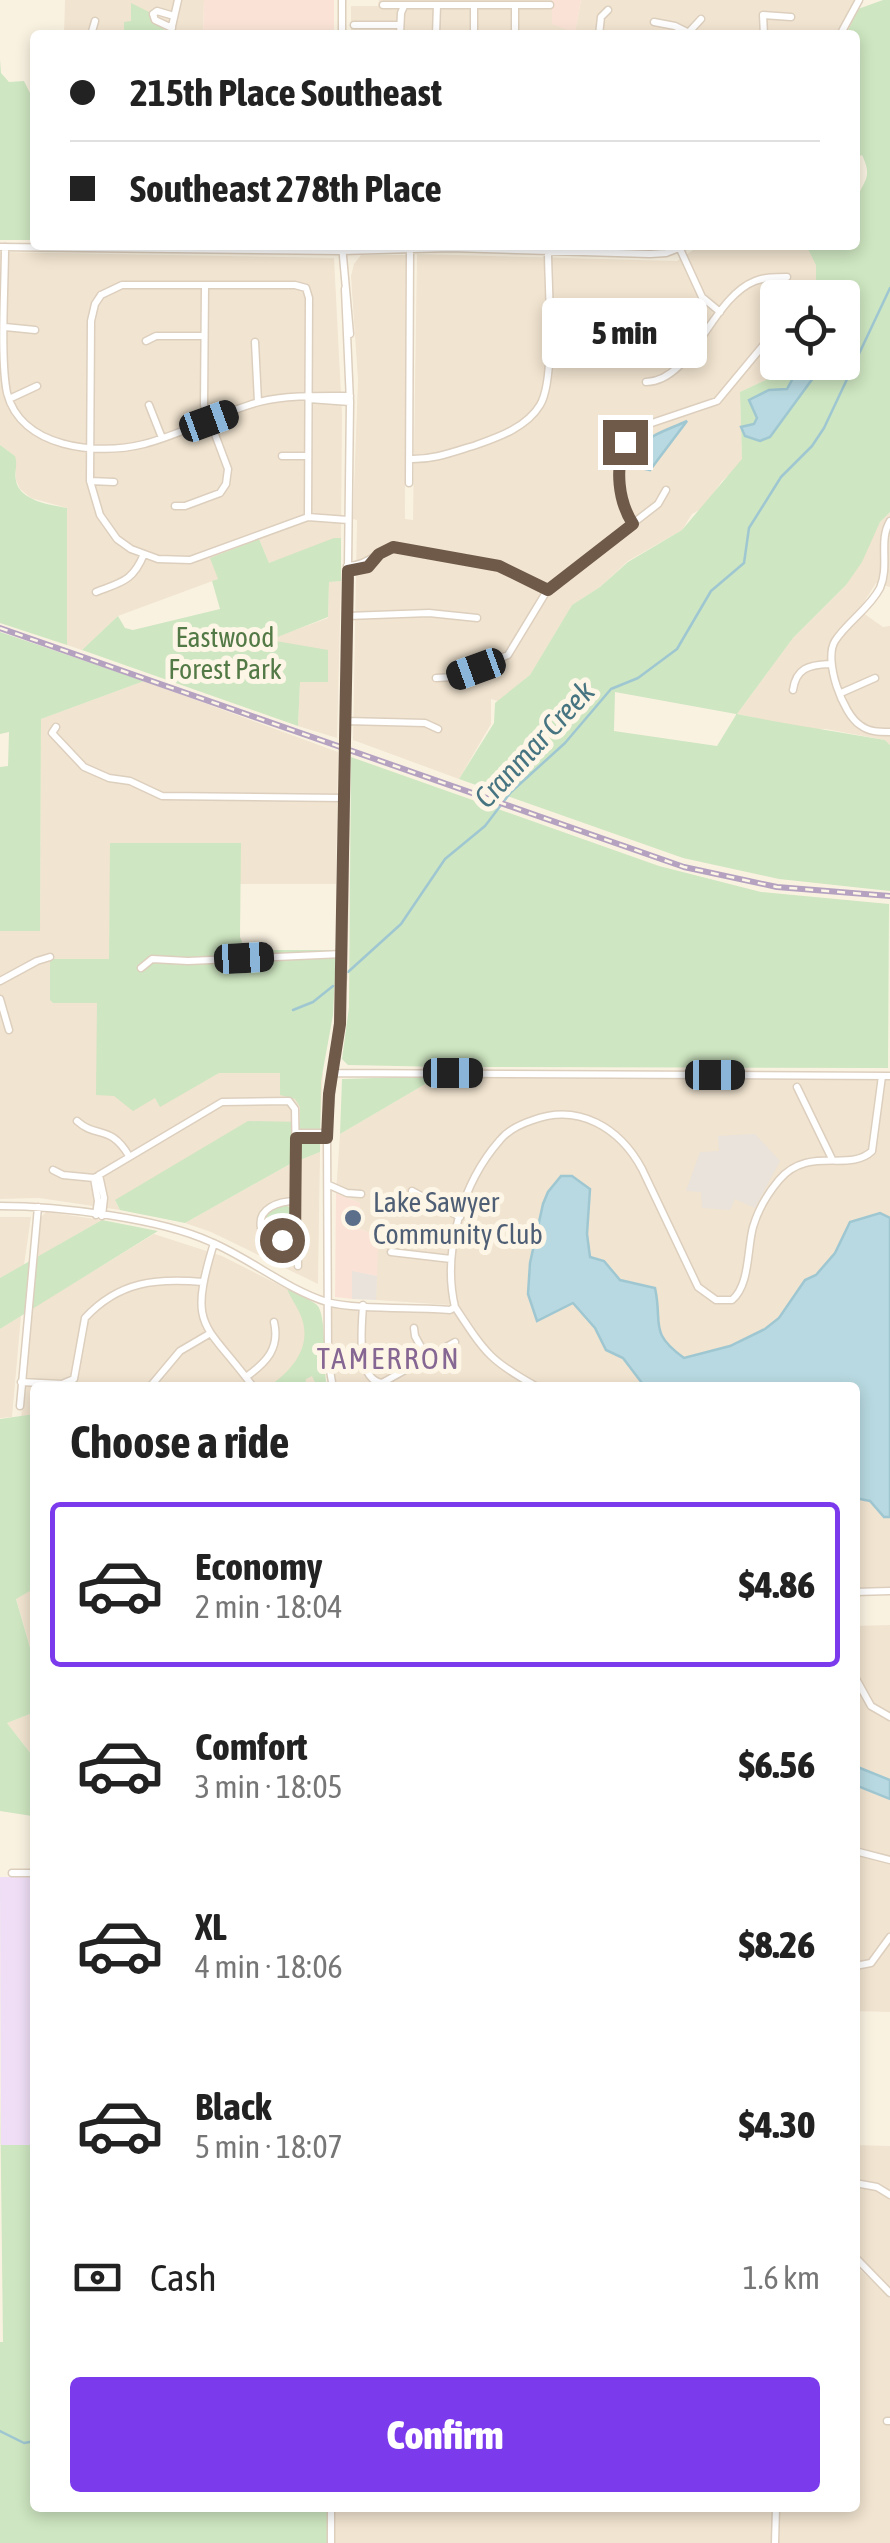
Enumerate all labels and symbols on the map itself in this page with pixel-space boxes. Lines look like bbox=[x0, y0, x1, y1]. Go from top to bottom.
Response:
callout: 5 min bbox=[542, 297, 708, 367]
car bbox=[176, 397, 242, 445]
route end bbox=[603, 420, 648, 465]
park label: Eastwood Forest Park bbox=[168, 621, 282, 685]
car bbox=[443, 645, 509, 693]
water label: Cranmar Creek bbox=[467, 673, 601, 814]
car bbox=[213, 941, 275, 975]
car bbox=[423, 1058, 483, 1088]
car bbox=[685, 1060, 745, 1090]
place label: Lake Sawyer Community Club bbox=[373, 1186, 543, 1250]
marker: Lake Sawyer Community Club bbox=[342, 1207, 364, 1229]
route start bbox=[260, 1218, 305, 1263]
district label: TAMERRON bbox=[317, 1341, 461, 1375]

